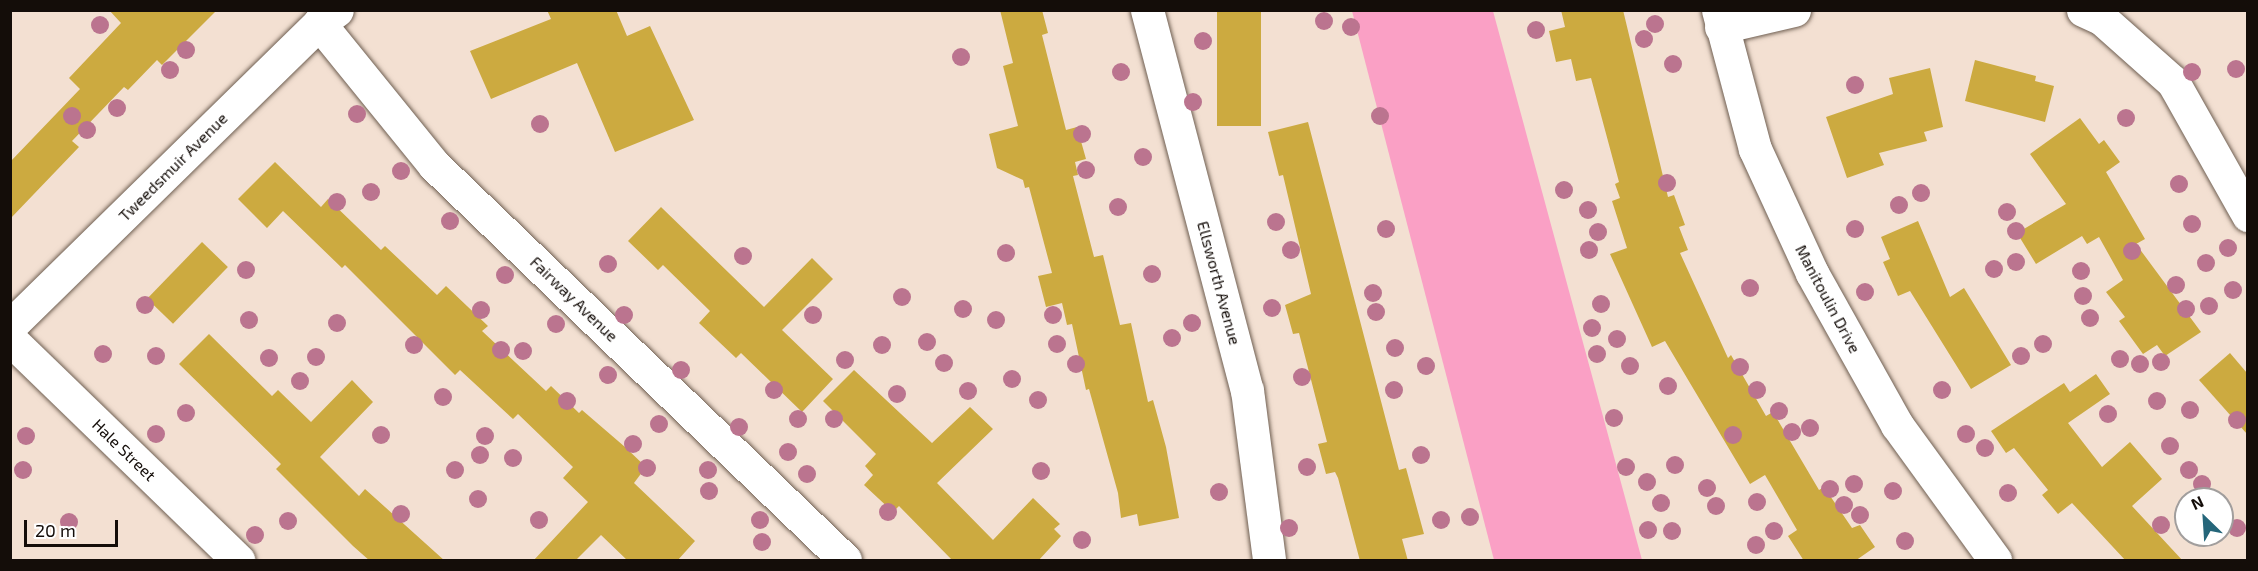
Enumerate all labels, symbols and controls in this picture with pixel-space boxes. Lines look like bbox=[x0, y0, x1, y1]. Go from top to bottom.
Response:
street label: Tweedsmuir Avenue bbox=[114, 108, 232, 226]
street label: Ellsworth Avenue bbox=[1193, 219, 1245, 347]
street label: Manitoulin Drive bbox=[1791, 242, 1865, 356]
street label: Fairway Avenue bbox=[526, 252, 622, 346]
street label: Hale Street bbox=[88, 415, 160, 485]
north arrow bbox=[2174, 487, 2234, 547]
text: N bbox=[2188, 491, 2206, 513]
scale bar bbox=[27, 508, 122, 546]
text: 20 m bbox=[35, 519, 76, 541]

